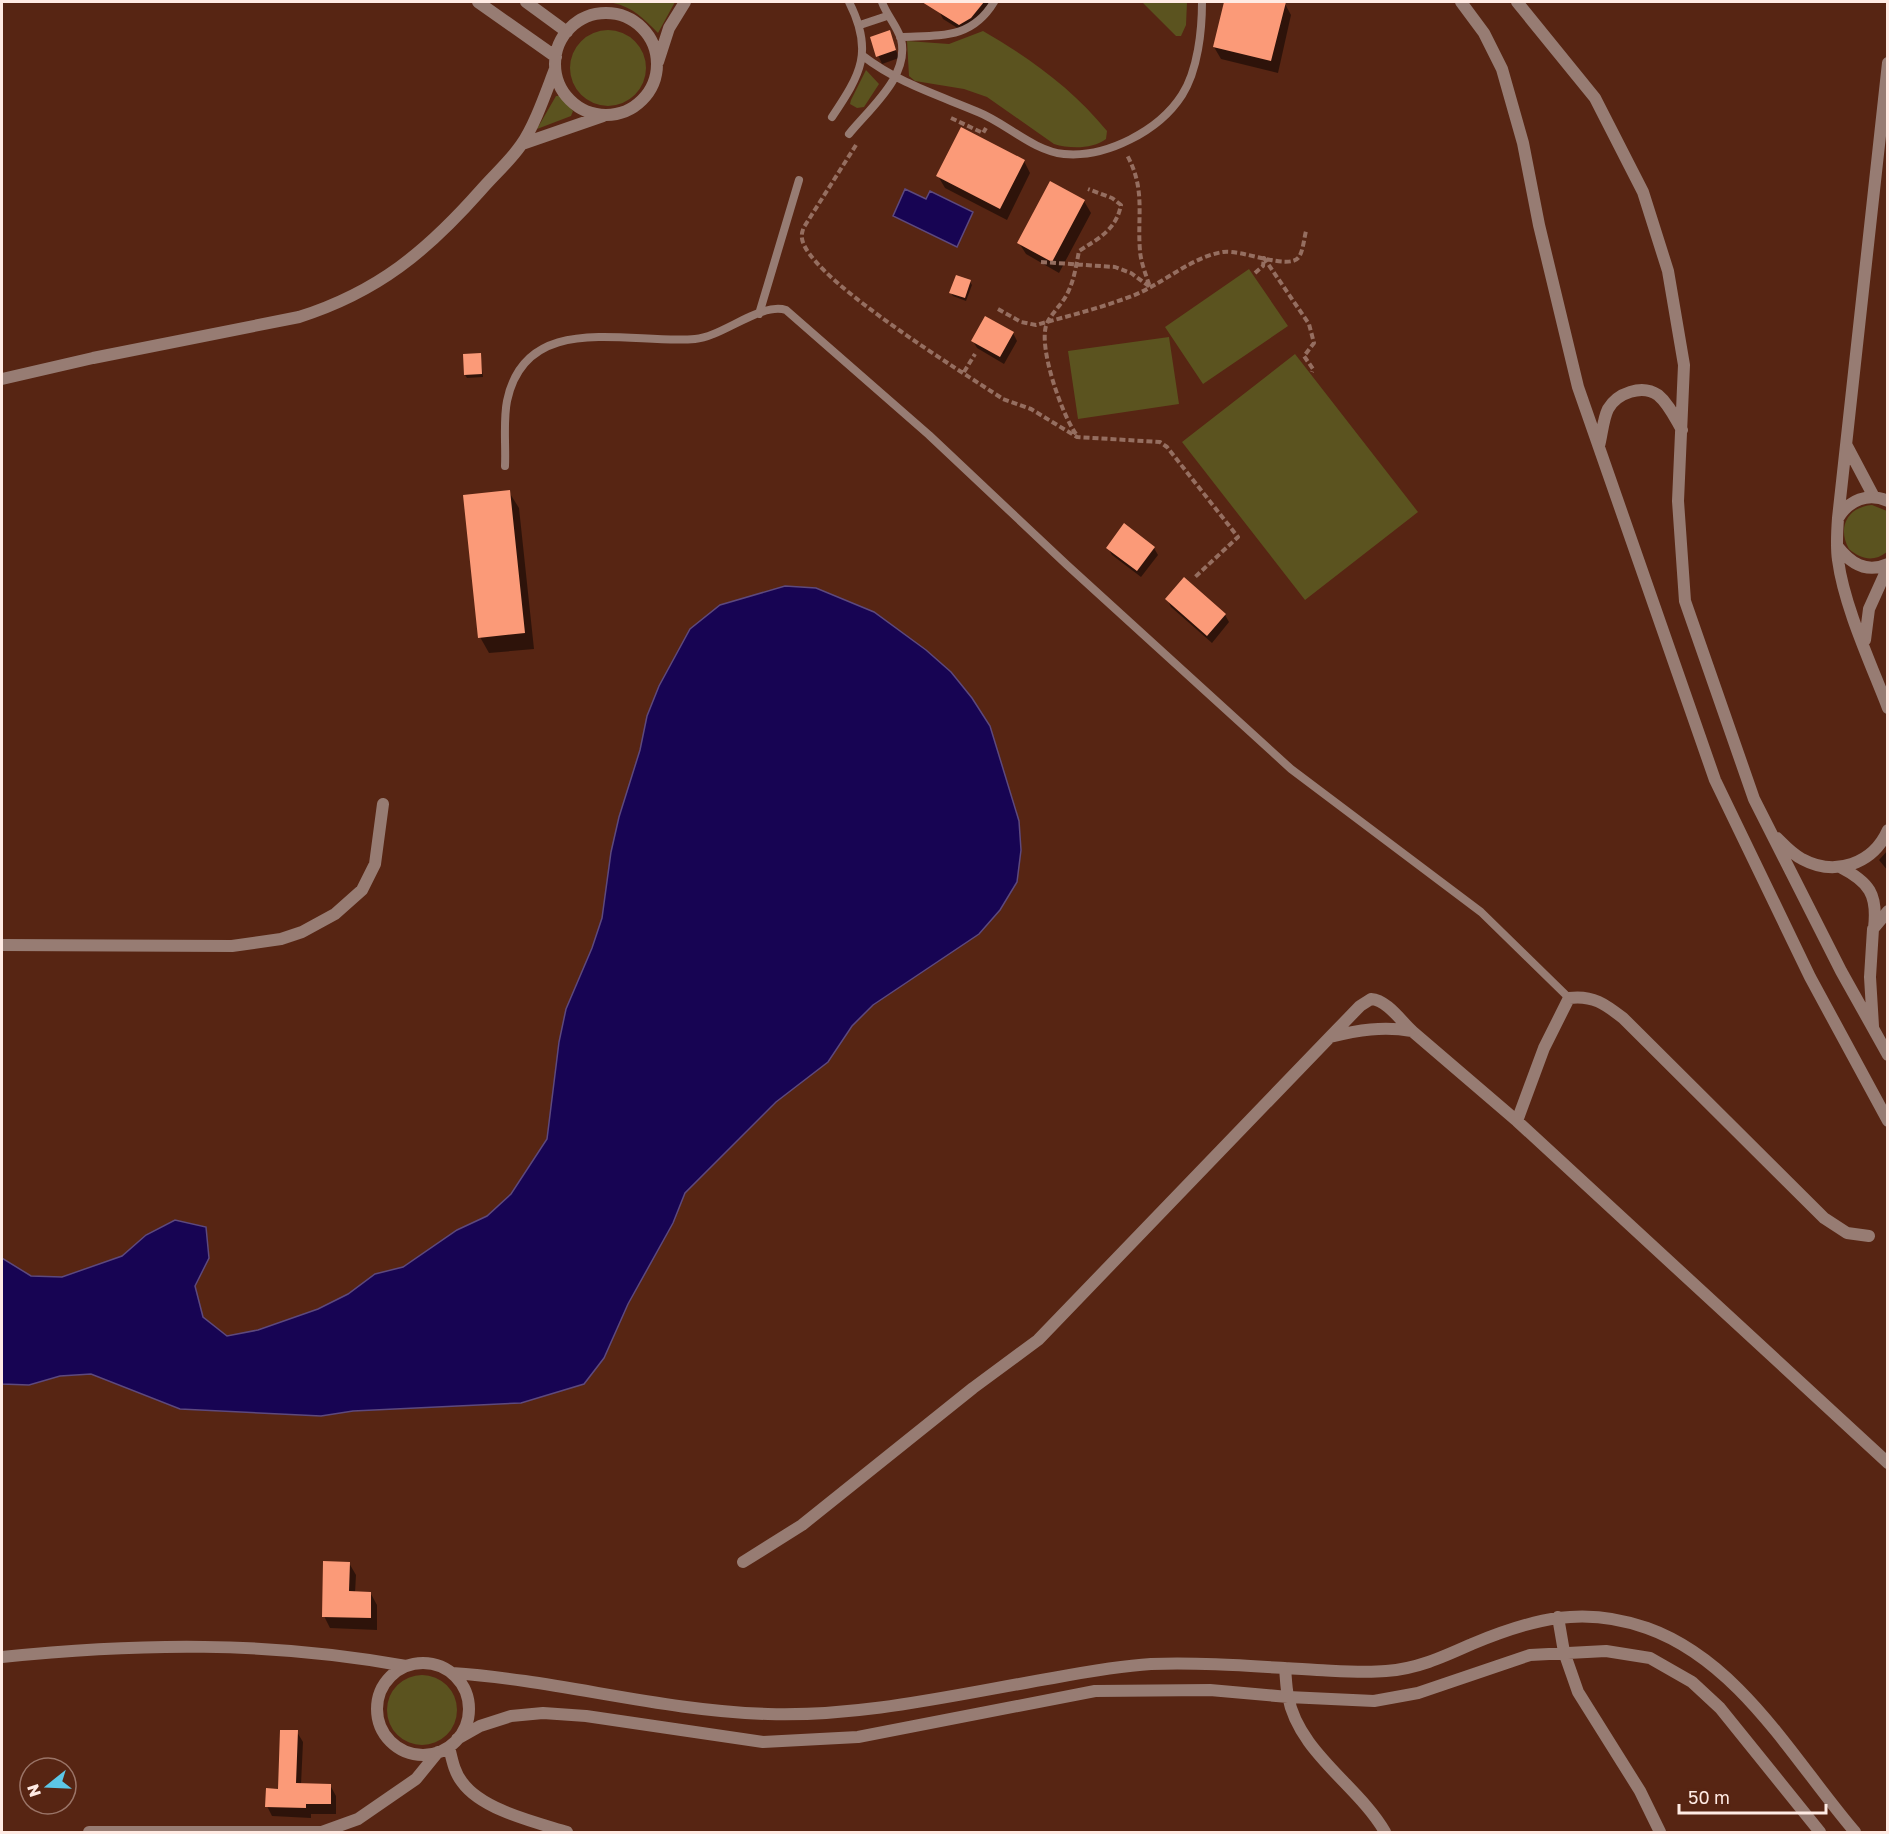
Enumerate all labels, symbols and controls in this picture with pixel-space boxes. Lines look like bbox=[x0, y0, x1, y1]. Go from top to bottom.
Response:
north arrow bbox=[18, 1756, 78, 1816]
scale bar bbox=[1679, 1777, 1826, 1815]
text: N bbox=[22, 1782, 45, 1800]
text: 50 m bbox=[1688, 1786, 1730, 1808]

